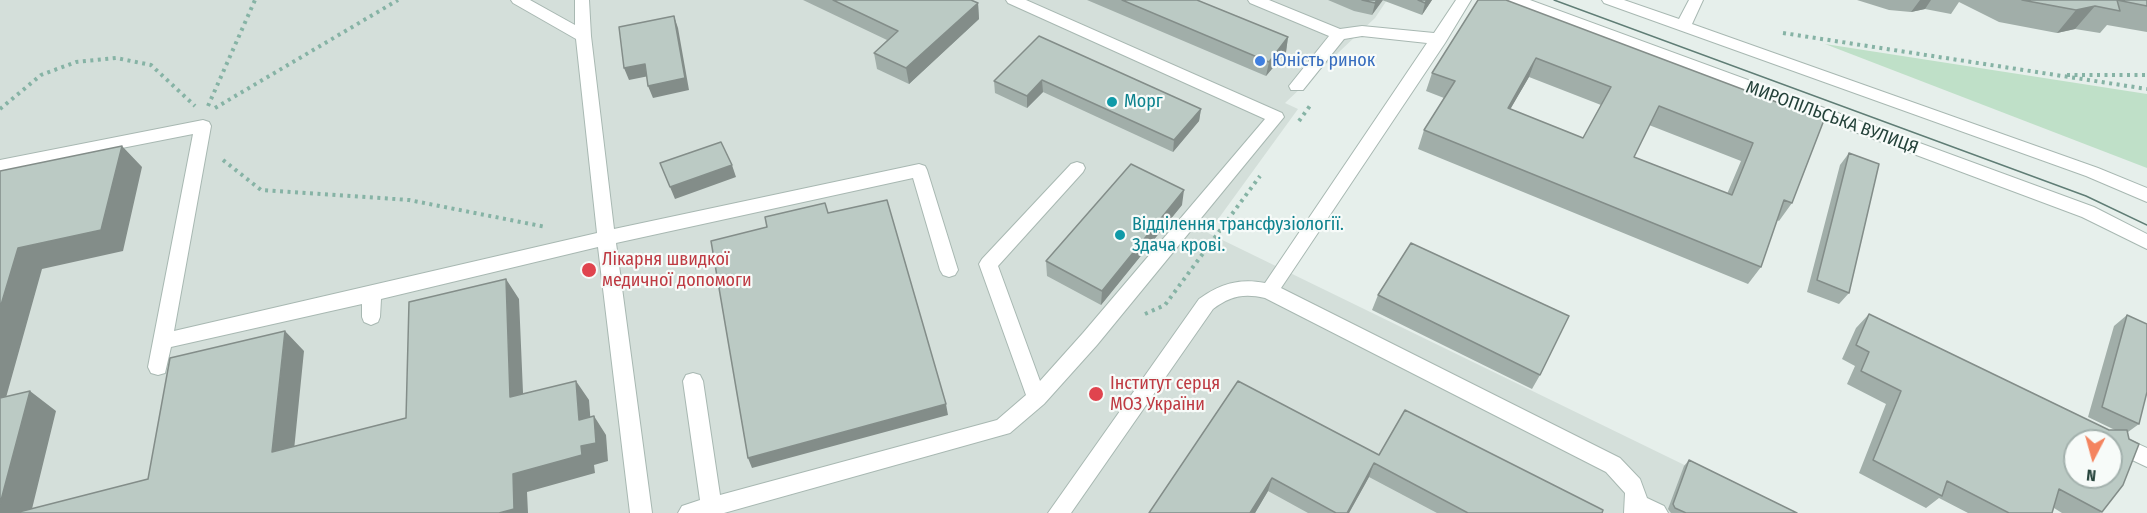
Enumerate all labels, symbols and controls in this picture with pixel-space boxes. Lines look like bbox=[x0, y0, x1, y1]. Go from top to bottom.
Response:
place label: Юність ринок bbox=[1272, 50, 1375, 72]
marker: Юність ринок bbox=[1253, 54, 1267, 68]
street label: МИРОПІЛЬСЬКА ВУЛИЦЯ bbox=[1743, 77, 1921, 159]
place label: Морг bbox=[1124, 91, 1163, 113]
marker: Морг bbox=[1105, 95, 1119, 109]
place label: Відділення трансфузіології. Здача крові. bbox=[1132, 214, 1344, 256]
marker: Відділення трансфузіології. Здача крові. bbox=[1113, 228, 1127, 242]
place label: Лікарня швидкої медичної допомоги bbox=[602, 249, 752, 292]
marker: Лікарня швидкої медичної допомоги bbox=[580, 261, 598, 279]
place label: Інститут серця МОЗ України bbox=[1110, 373, 1220, 416]
marker: Інститут серця МОЗ України bbox=[1087, 385, 1105, 403]
north arrow bbox=[2063, 429, 2123, 489]
text: N bbox=[2086, 465, 2097, 485]

